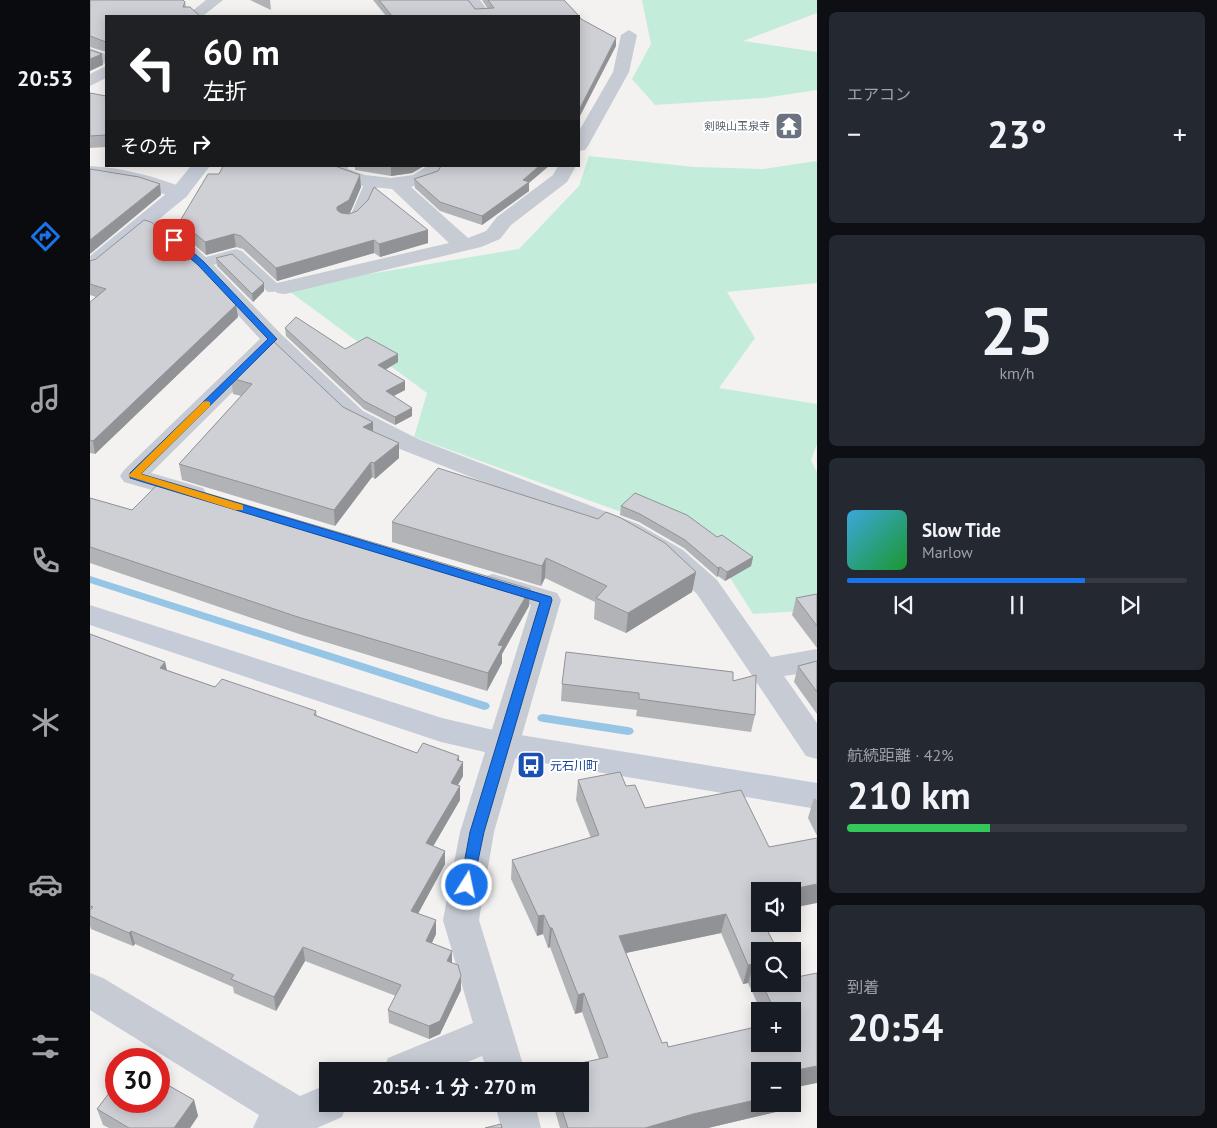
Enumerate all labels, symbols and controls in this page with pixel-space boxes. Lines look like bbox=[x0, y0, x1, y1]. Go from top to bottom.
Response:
text: 60 m bbox=[203, 29, 280, 75]
icon: left bbox=[120, 35, 185, 100]
text: 20:53 bbox=[17, 64, 73, 92]
text: 左折 bbox=[203, 77, 247, 105]
text: エアコン bbox=[847, 84, 911, 104]
text: 23° bbox=[987, 109, 1047, 158]
temple icon: 剣映山玉泉寺 bbox=[774, 111, 804, 141]
text: − bbox=[847, 115, 861, 152]
text: + bbox=[1173, 115, 1187, 152]
place label: 剣映山玉泉寺 bbox=[704, 119, 770, 133]
icon: right bbox=[187, 130, 215, 158]
text: その先 bbox=[120, 134, 177, 158]
icon: directions bbox=[28, 219, 63, 254]
pin bbox=[153, 219, 195, 261]
icon: arrive bbox=[160, 226, 188, 254]
text: 25 bbox=[980, 288, 1054, 372]
text: km/h bbox=[999, 363, 1035, 383]
icon: music bbox=[28, 381, 63, 416]
text: Slow Tide bbox=[922, 518, 1001, 542]
text: Marlow bbox=[922, 542, 973, 562]
icon: phone bbox=[28, 543, 63, 578]
icon: previous bbox=[890, 591, 918, 619]
icon: pause bbox=[1003, 591, 1031, 619]
icon: next bbox=[1116, 591, 1144, 619]
icon: climate bbox=[28, 705, 63, 740]
text: 航続距離 · 42% bbox=[847, 745, 954, 765]
bus stop icon: 元石川町 bbox=[516, 750, 546, 780]
place label: 元石川町 bbox=[550, 758, 598, 773]
text: 210 km bbox=[847, 770, 971, 819]
position arrow bbox=[440, 858, 492, 910]
icon: car bbox=[28, 867, 63, 902]
map controls bbox=[751, 882, 801, 1112]
button: sound bbox=[751, 882, 801, 932]
button: search bbox=[751, 942, 801, 992]
text: 到着 bbox=[847, 977, 879, 997]
button: + bbox=[751, 1002, 801, 1052]
text: 20:54 bbox=[847, 1002, 943, 1051]
icon: filters bbox=[28, 1029, 63, 1064]
speed limit sign: 30 bbox=[105, 1048, 170, 1113]
button: − bbox=[751, 1062, 801, 1112]
text: 20:54 · 1 分 · 270 m bbox=[372, 1075, 536, 1099]

